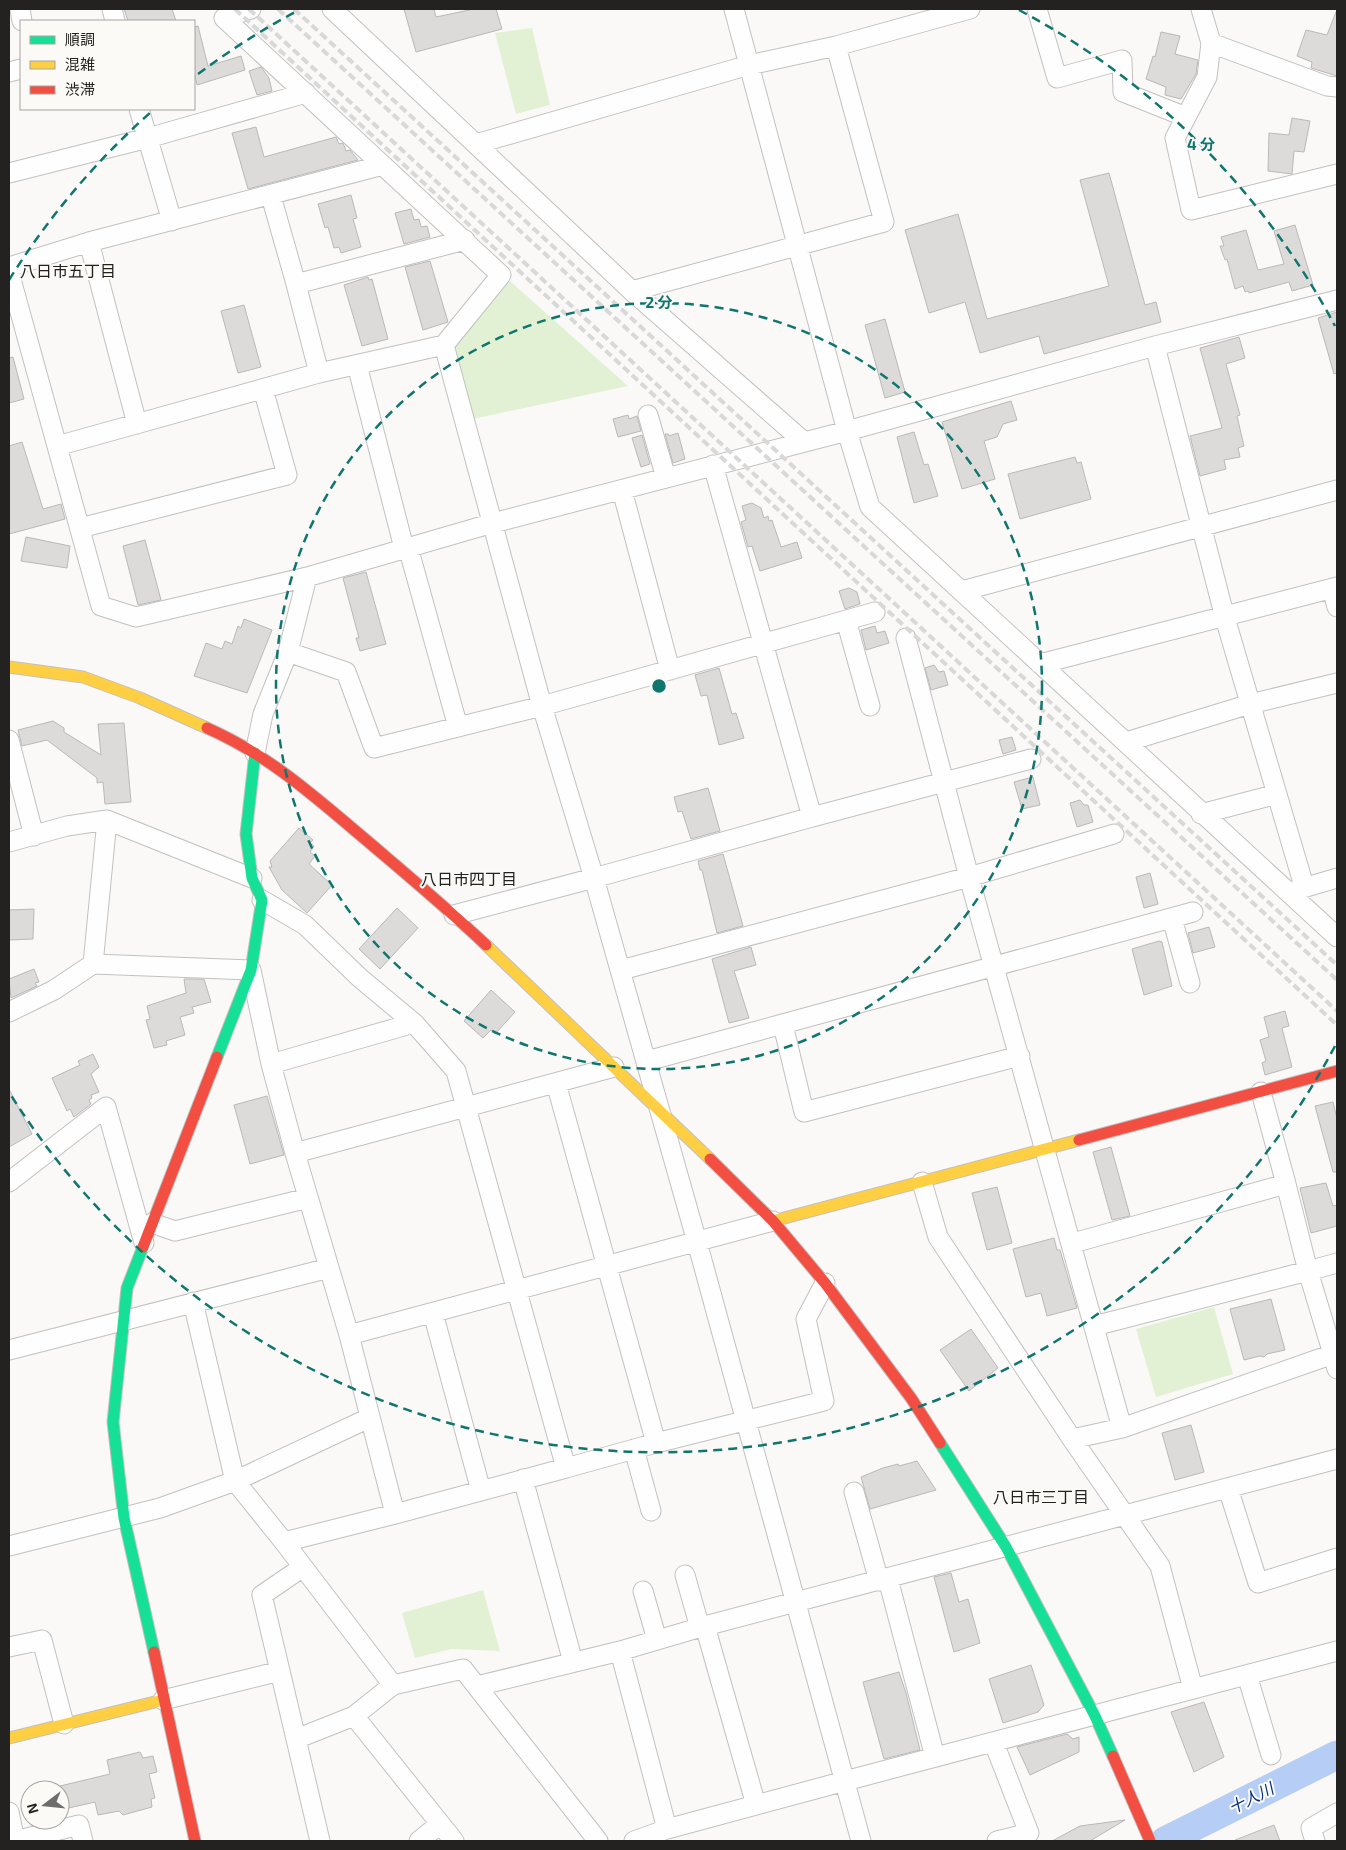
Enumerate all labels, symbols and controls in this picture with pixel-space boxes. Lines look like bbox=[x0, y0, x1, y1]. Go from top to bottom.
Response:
legend bbox=[20, 20, 195, 110]
text: 順調 bbox=[65, 30, 95, 48]
text: 混雑 bbox=[65, 55, 95, 73]
text: 渋滞 bbox=[65, 80, 95, 98]
text: 4 分 bbox=[1187, 135, 1215, 153]
district label: 八日市五丁目 bbox=[20, 261, 116, 280]
text: 2 分 bbox=[646, 293, 672, 311]
centre of rings bbox=[650, 677, 668, 695]
district label: 八日市四丁目 bbox=[421, 869, 517, 888]
district label: 八日市三丁目 bbox=[993, 1487, 1089, 1506]
water label: 十人川 bbox=[1225, 1777, 1278, 1817]
north arrow bbox=[20, 1780, 70, 1830]
text: N bbox=[22, 1802, 42, 1816]

